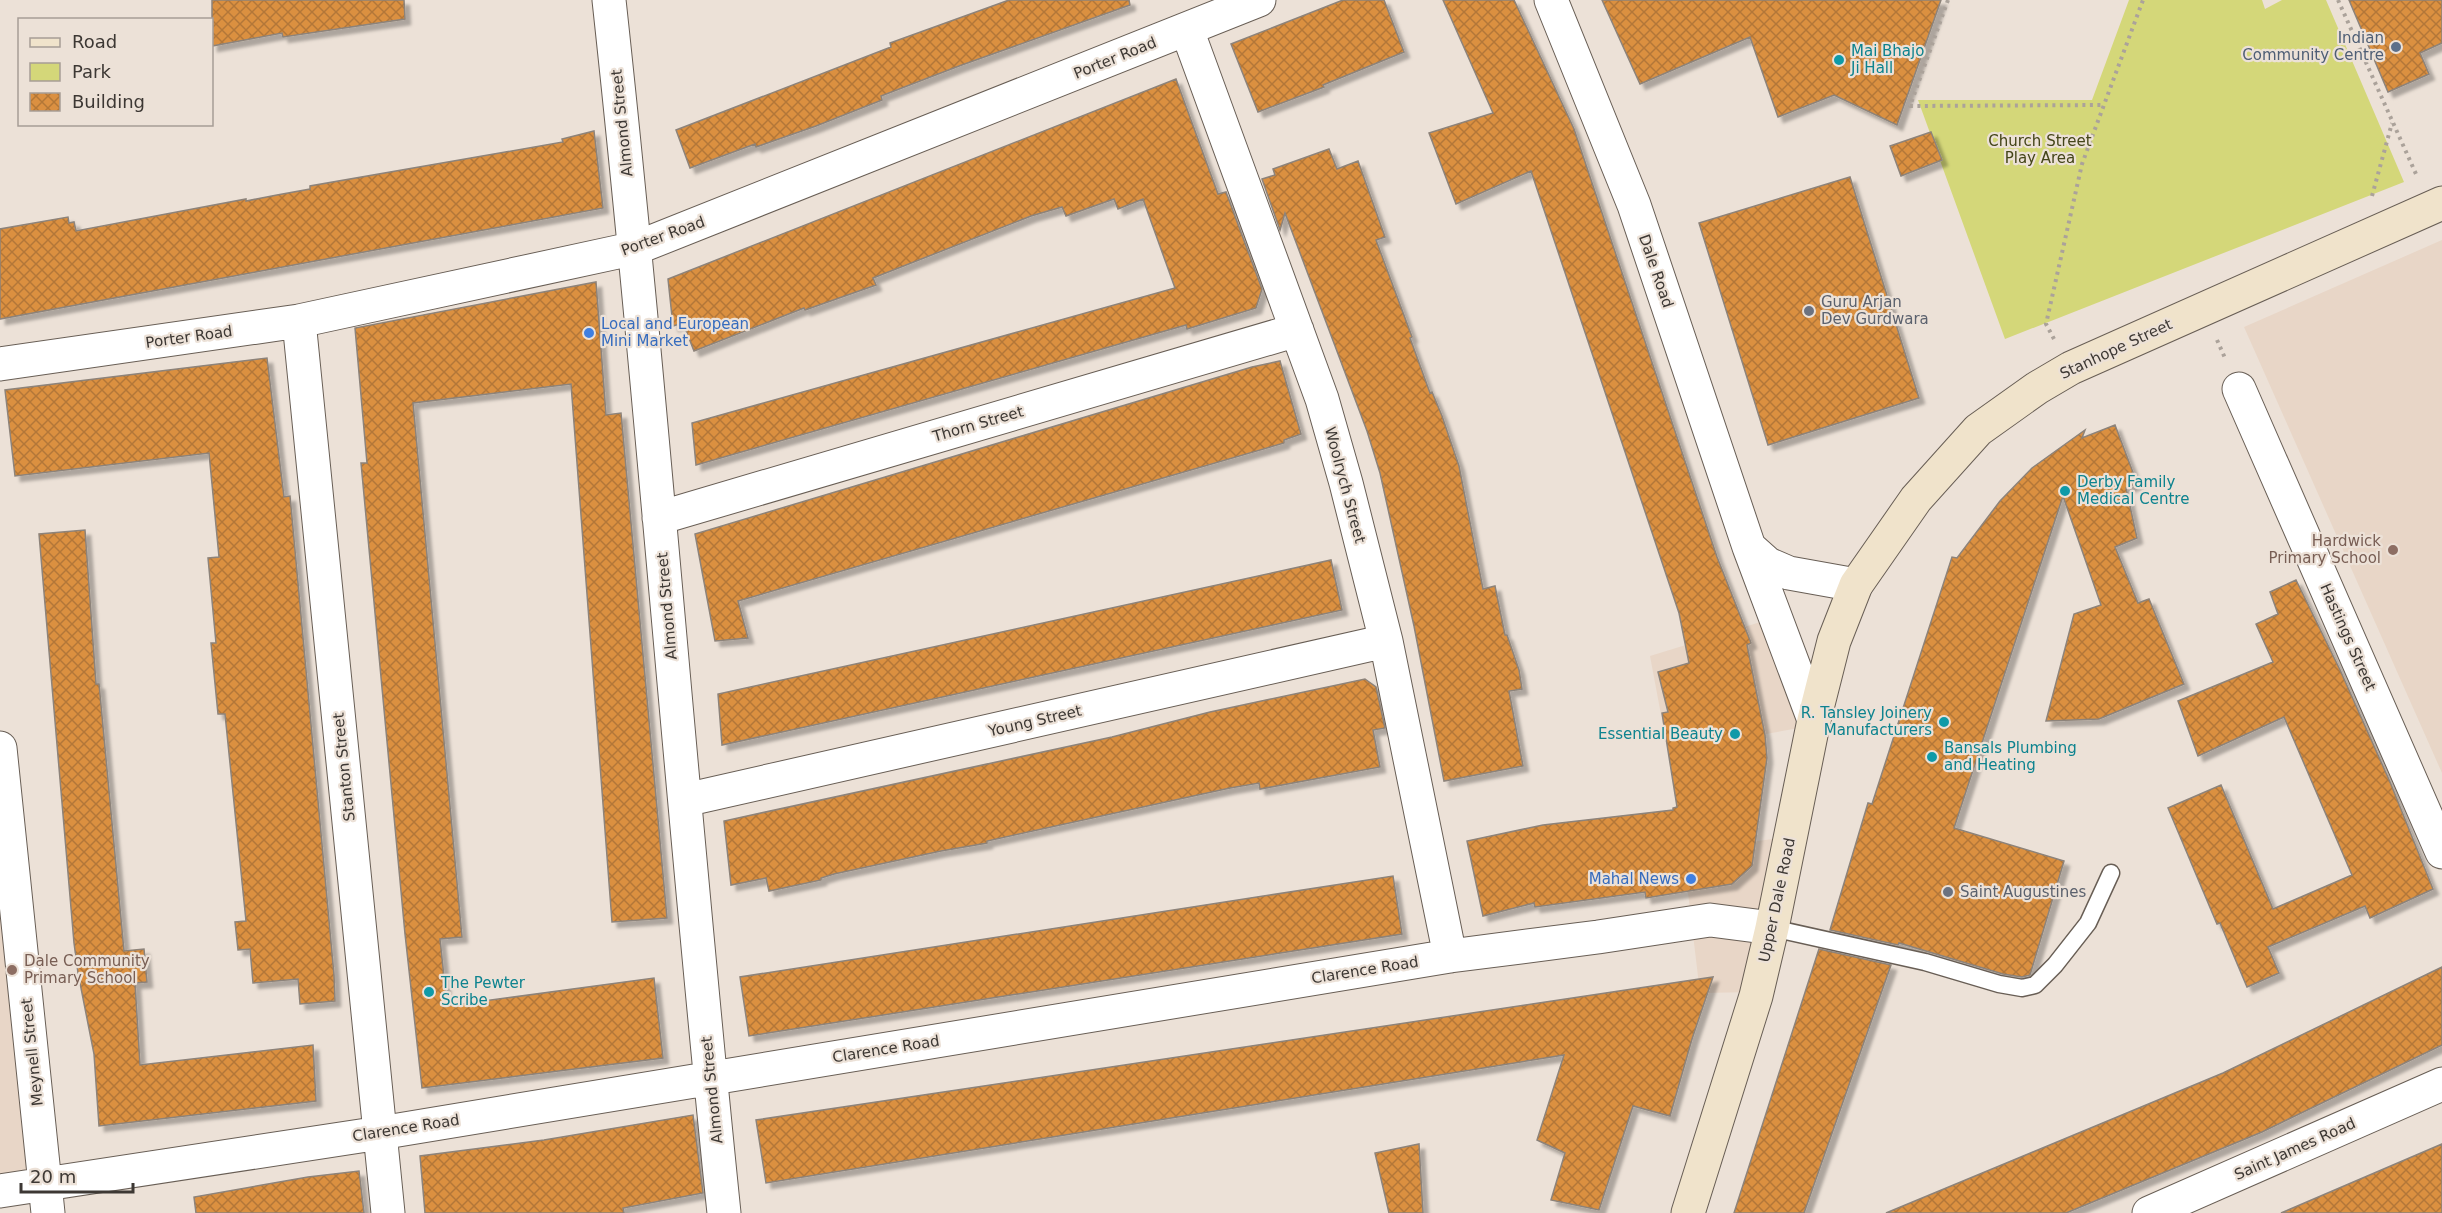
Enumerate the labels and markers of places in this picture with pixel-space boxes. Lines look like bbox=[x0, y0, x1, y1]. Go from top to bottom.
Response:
place label: Indian Community Centre bbox=[2242, 29, 2384, 64]
marker: Indian Community Centre bbox=[2389, 40, 2403, 54]
place label: Mai Bhajo Ji Hall bbox=[1850, 42, 1924, 77]
marker: Mai Bhajo Ji Hall bbox=[1832, 53, 1846, 67]
place label: Guru Arjan Dev Gurdwara bbox=[1821, 293, 1929, 328]
marker: Guru Arjan Dev Gurdwara bbox=[1802, 304, 1816, 318]
place label: Local and European Mini Market bbox=[601, 315, 749, 350]
marker: Local and European Mini Market bbox=[582, 326, 596, 340]
place label: Derby Family Medical Centre bbox=[2077, 473, 2189, 508]
marker: Derby Family Medical Centre bbox=[2058, 484, 2072, 498]
place label: Hardwick Primary School bbox=[2268, 532, 2381, 567]
marker: Hardwick Primary School bbox=[2386, 543, 2400, 557]
place label: R. Tansley Joinery Manufacturers bbox=[1801, 704, 1932, 739]
marker: R. Tansley Joinery Manufacturers bbox=[1937, 715, 1951, 729]
place label: Essential Beauty bbox=[1598, 725, 1723, 743]
marker: Essential Beauty bbox=[1728, 727, 1742, 741]
place label: Bansals Plumbing and Heating bbox=[1944, 739, 2077, 774]
marker: Bansals Plumbing and Heating bbox=[1925, 750, 1939, 764]
place label: Mahal News bbox=[1589, 870, 1679, 888]
marker: Mahal News bbox=[1684, 872, 1698, 886]
place label: Saint Augustines bbox=[1960, 883, 2086, 901]
marker: Saint Augustines bbox=[1941, 885, 1955, 899]
place label: Dale Community Primary School bbox=[24, 952, 150, 987]
marker: Dale Community Primary School bbox=[5, 963, 19, 977]
place label: The Pewter Scribe bbox=[440, 974, 526, 1009]
marker: The Pewter Scribe bbox=[422, 985, 436, 999]

